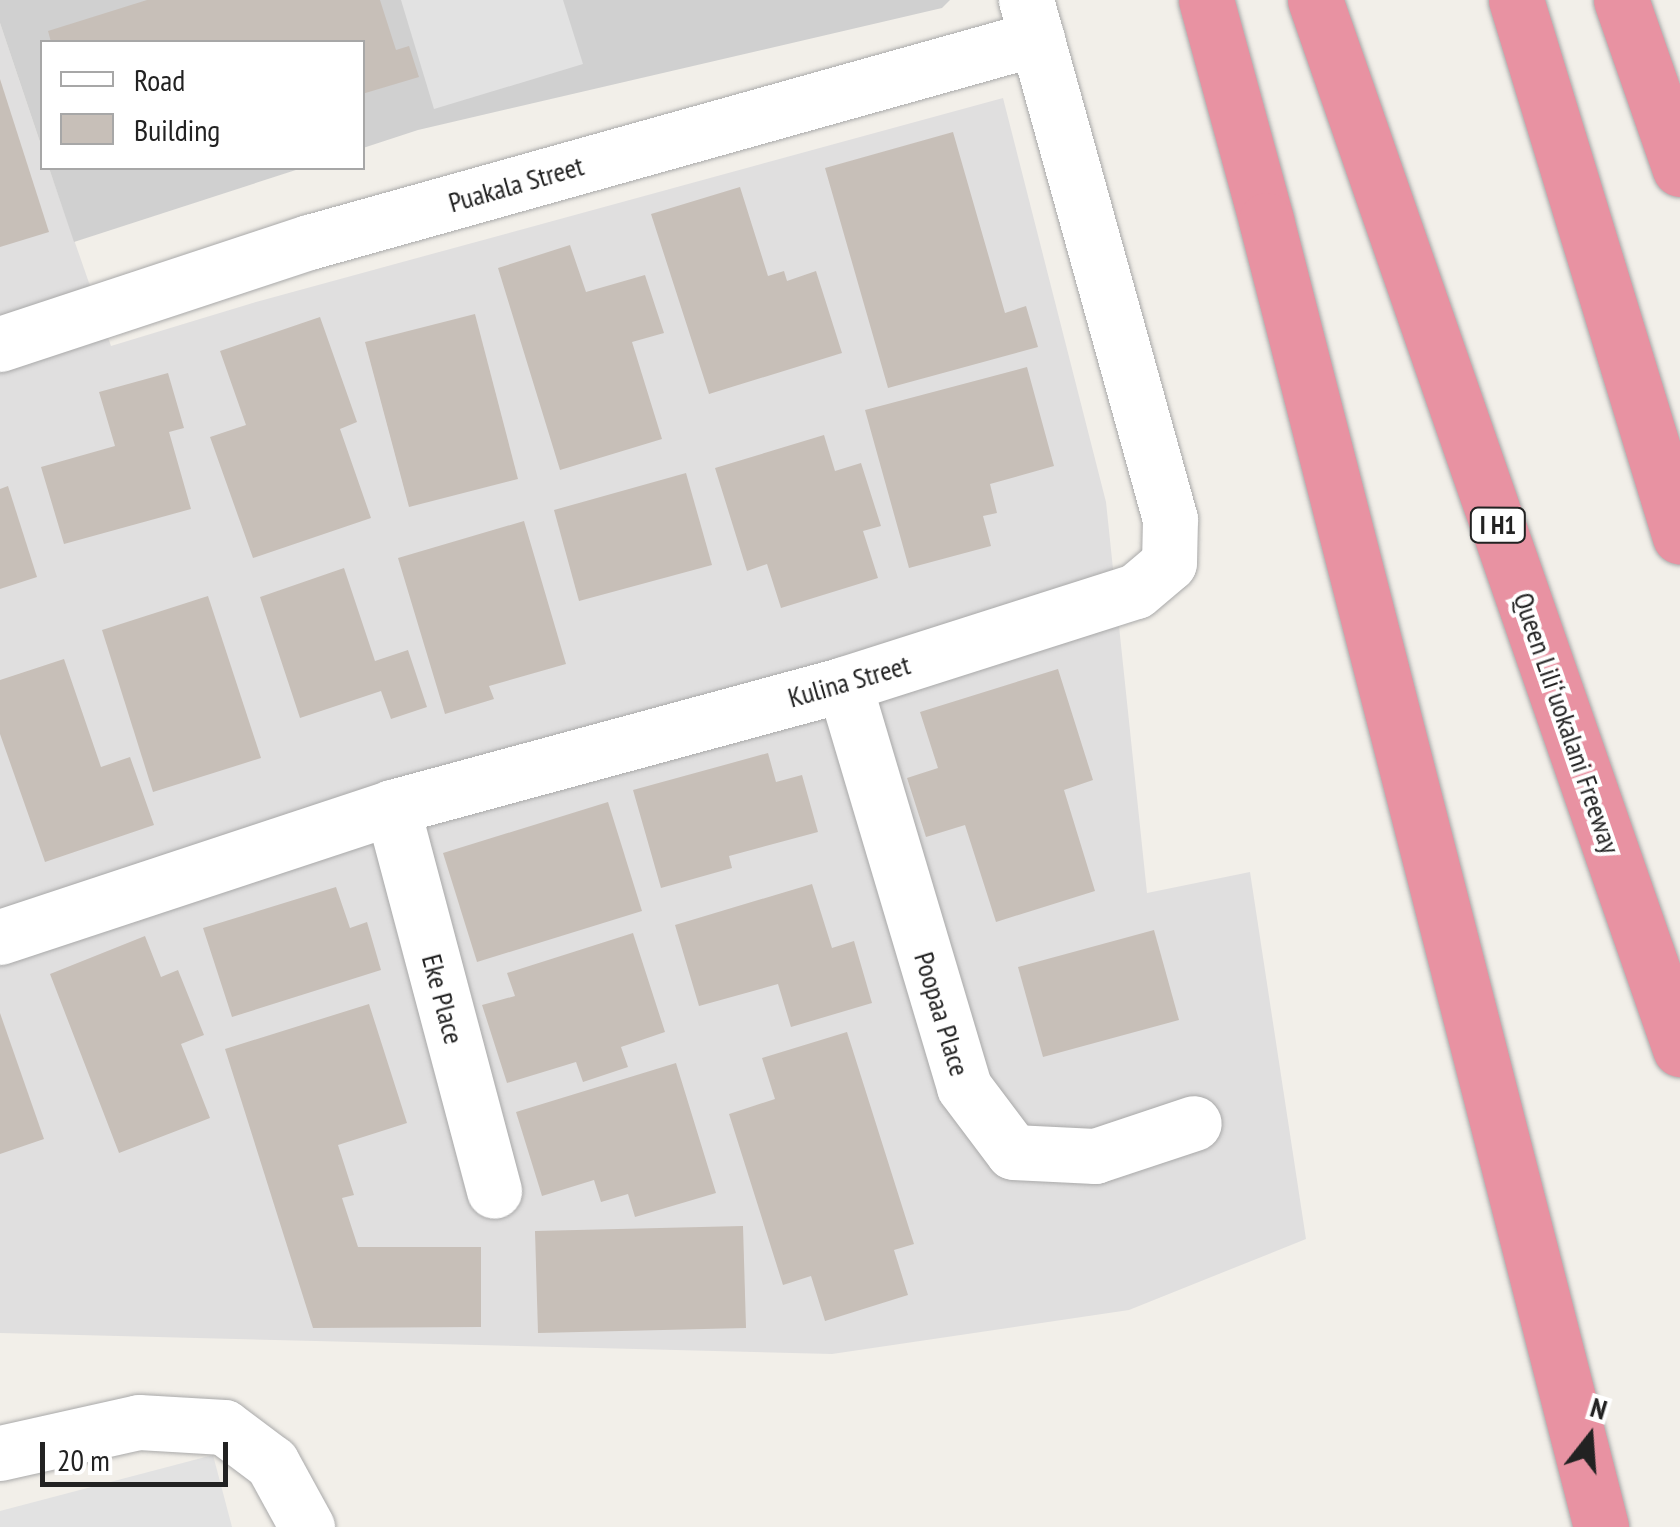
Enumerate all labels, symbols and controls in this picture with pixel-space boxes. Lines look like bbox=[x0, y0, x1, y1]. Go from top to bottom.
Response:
legend bbox=[40, 40, 365, 170]
text: Road bbox=[134, 60, 185, 99]
text: Building bbox=[134, 110, 220, 149]
street label: Puakala Street bbox=[445, 149, 587, 219]
road number: I H1 bbox=[1468, 505, 1528, 545]
street label: Queen Liliʻuokalani Freeway bbox=[1507, 588, 1627, 858]
street label: Kulina Street bbox=[784, 648, 914, 714]
street label: Poopaa Place bbox=[907, 948, 977, 1080]
street label: Eke Place bbox=[415, 950, 471, 1048]
north arrow bbox=[1540, 1387, 1640, 1487]
text: N bbox=[1586, 1388, 1612, 1428]
scale bar bbox=[45, 1422, 232, 1484]
text: 20 m bbox=[57, 1440, 110, 1479]

